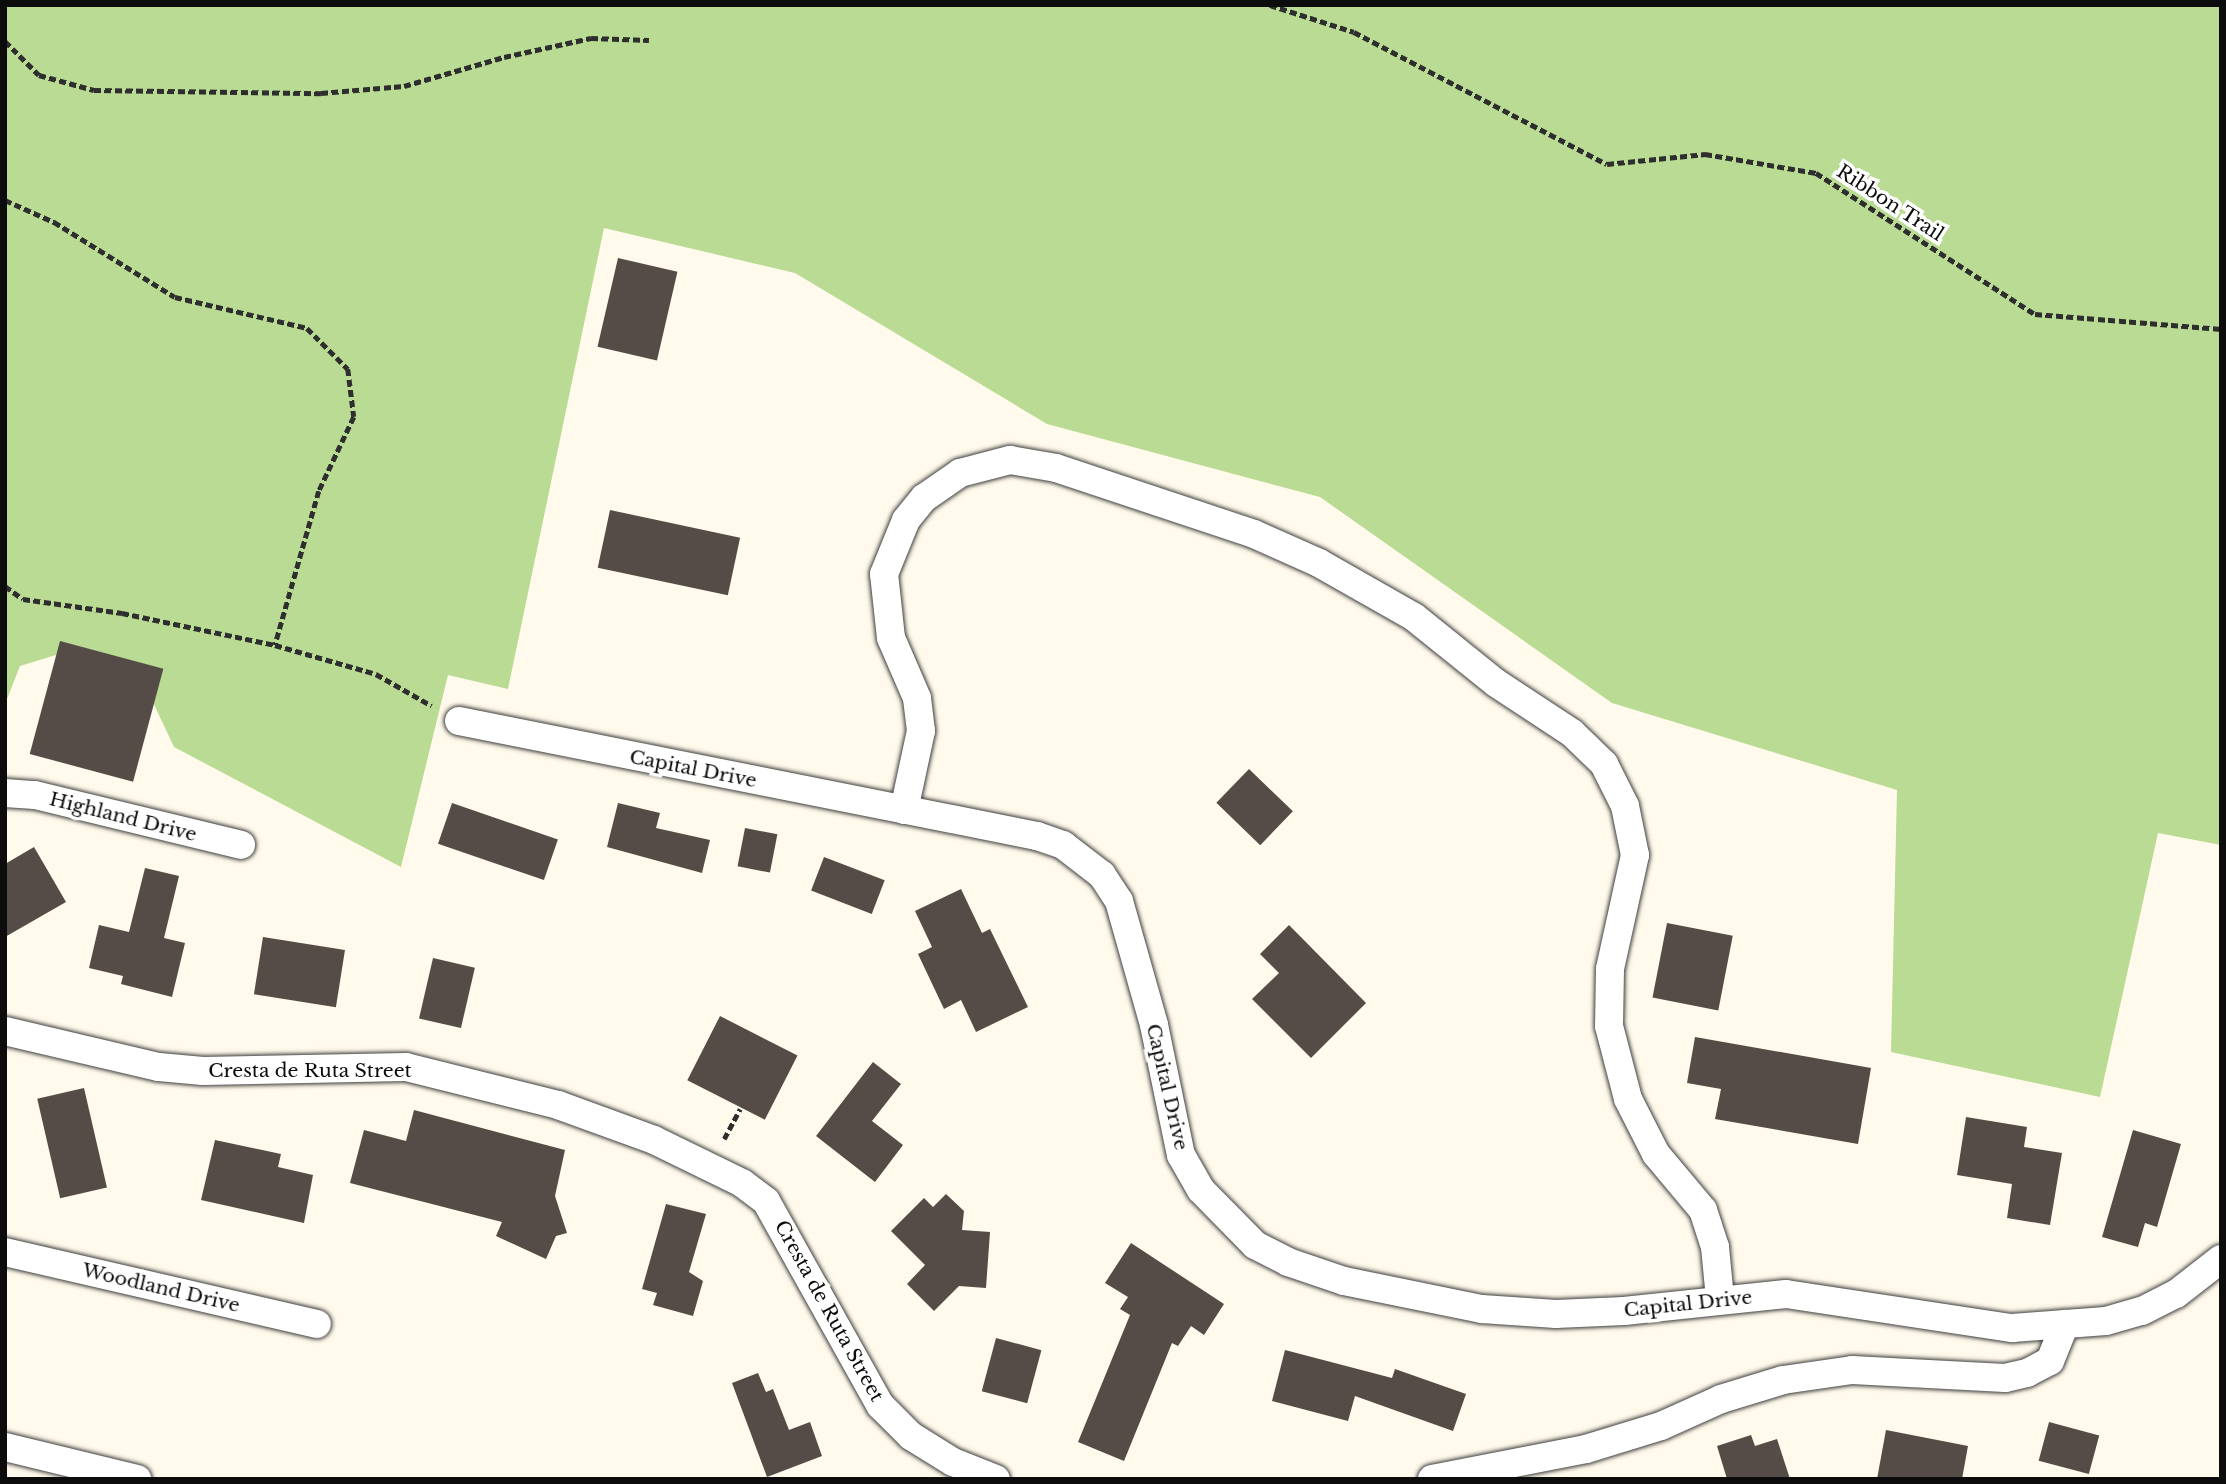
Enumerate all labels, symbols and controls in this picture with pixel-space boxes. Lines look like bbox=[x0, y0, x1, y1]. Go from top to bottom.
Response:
street label: Ribbon Trail bbox=[1832, 160, 1948, 246]
street label: Capital Drive bbox=[628, 746, 758, 792]
street label: Highland Drive bbox=[47, 788, 199, 846]
street label: Capital Drive bbox=[1141, 1022, 1193, 1152]
street label: Cresta de Ruta Street bbox=[208, 1060, 412, 1082]
street label: Cresta de Ruta Street bbox=[770, 1216, 888, 1406]
street label: Woodland Drive bbox=[80, 1259, 242, 1317]
street label: Capital Drive bbox=[1623, 1286, 1753, 1322]

